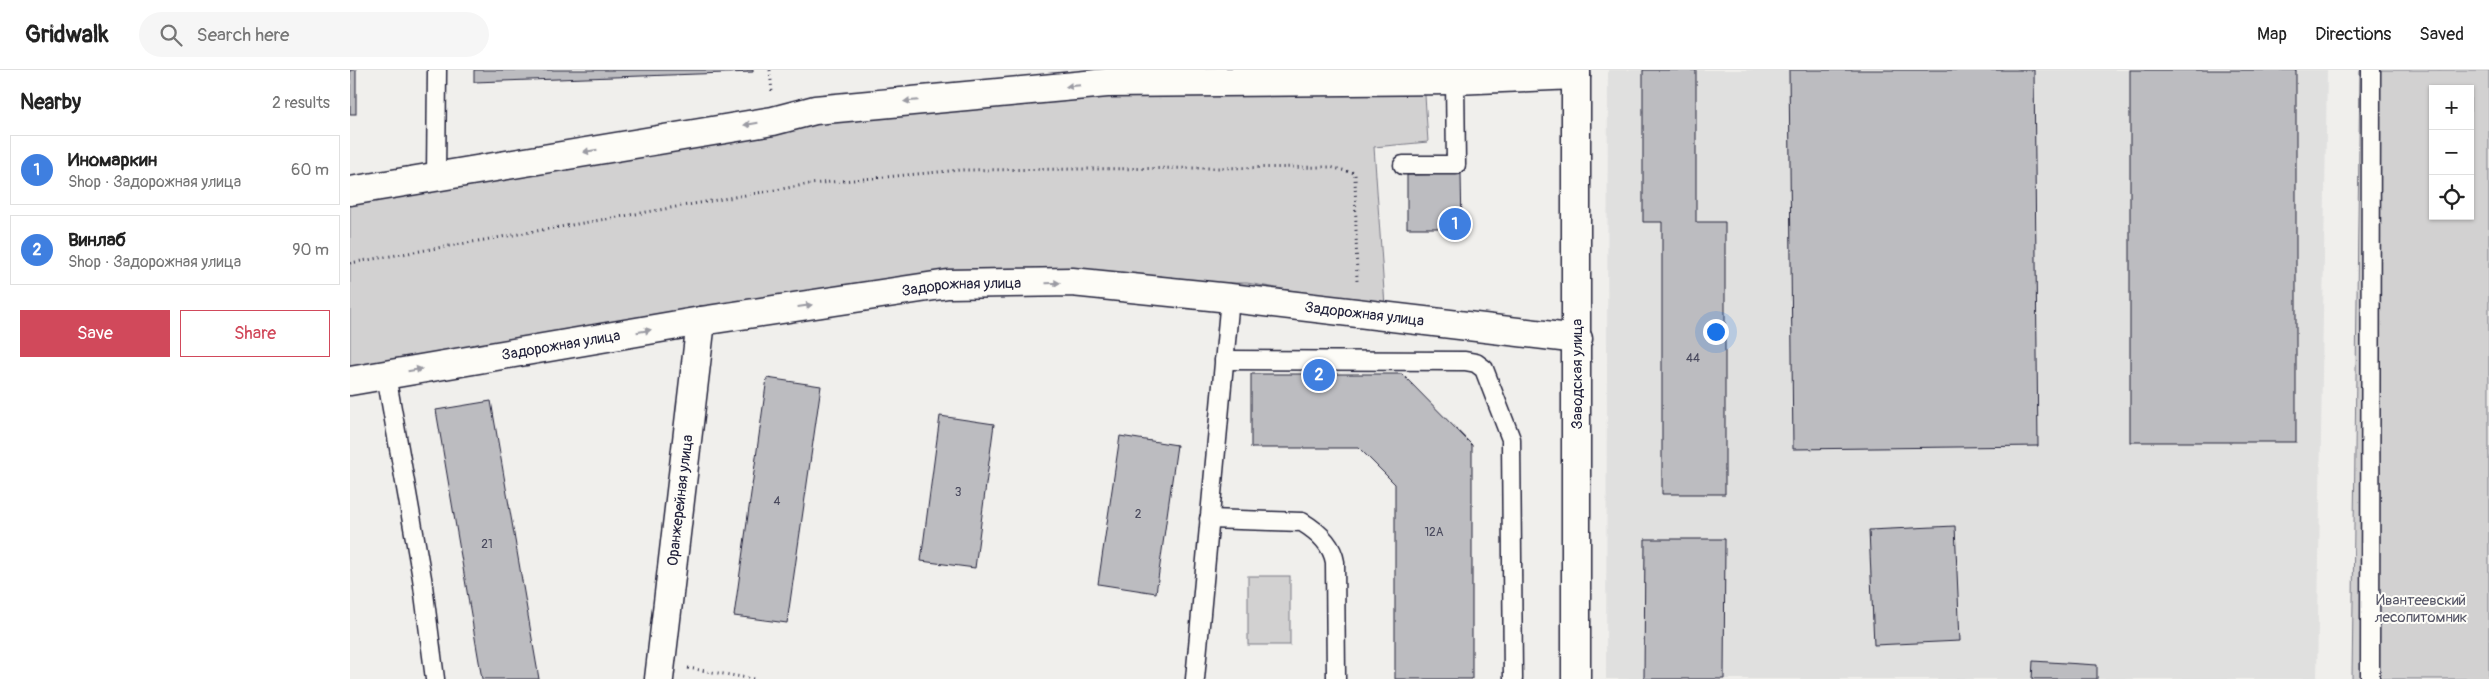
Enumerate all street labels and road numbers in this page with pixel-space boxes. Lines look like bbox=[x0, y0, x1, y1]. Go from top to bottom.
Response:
street label: Задорожная улица bbox=[900, 273, 1021, 300]
street label: Задорожная улица bbox=[1304, 297, 1425, 330]
street label: Заводская улица bbox=[1568, 319, 1587, 429]
street label: Задорожная улица bbox=[500, 325, 622, 364]
street label: Оранжерейная улица bbox=[663, 434, 697, 567]

